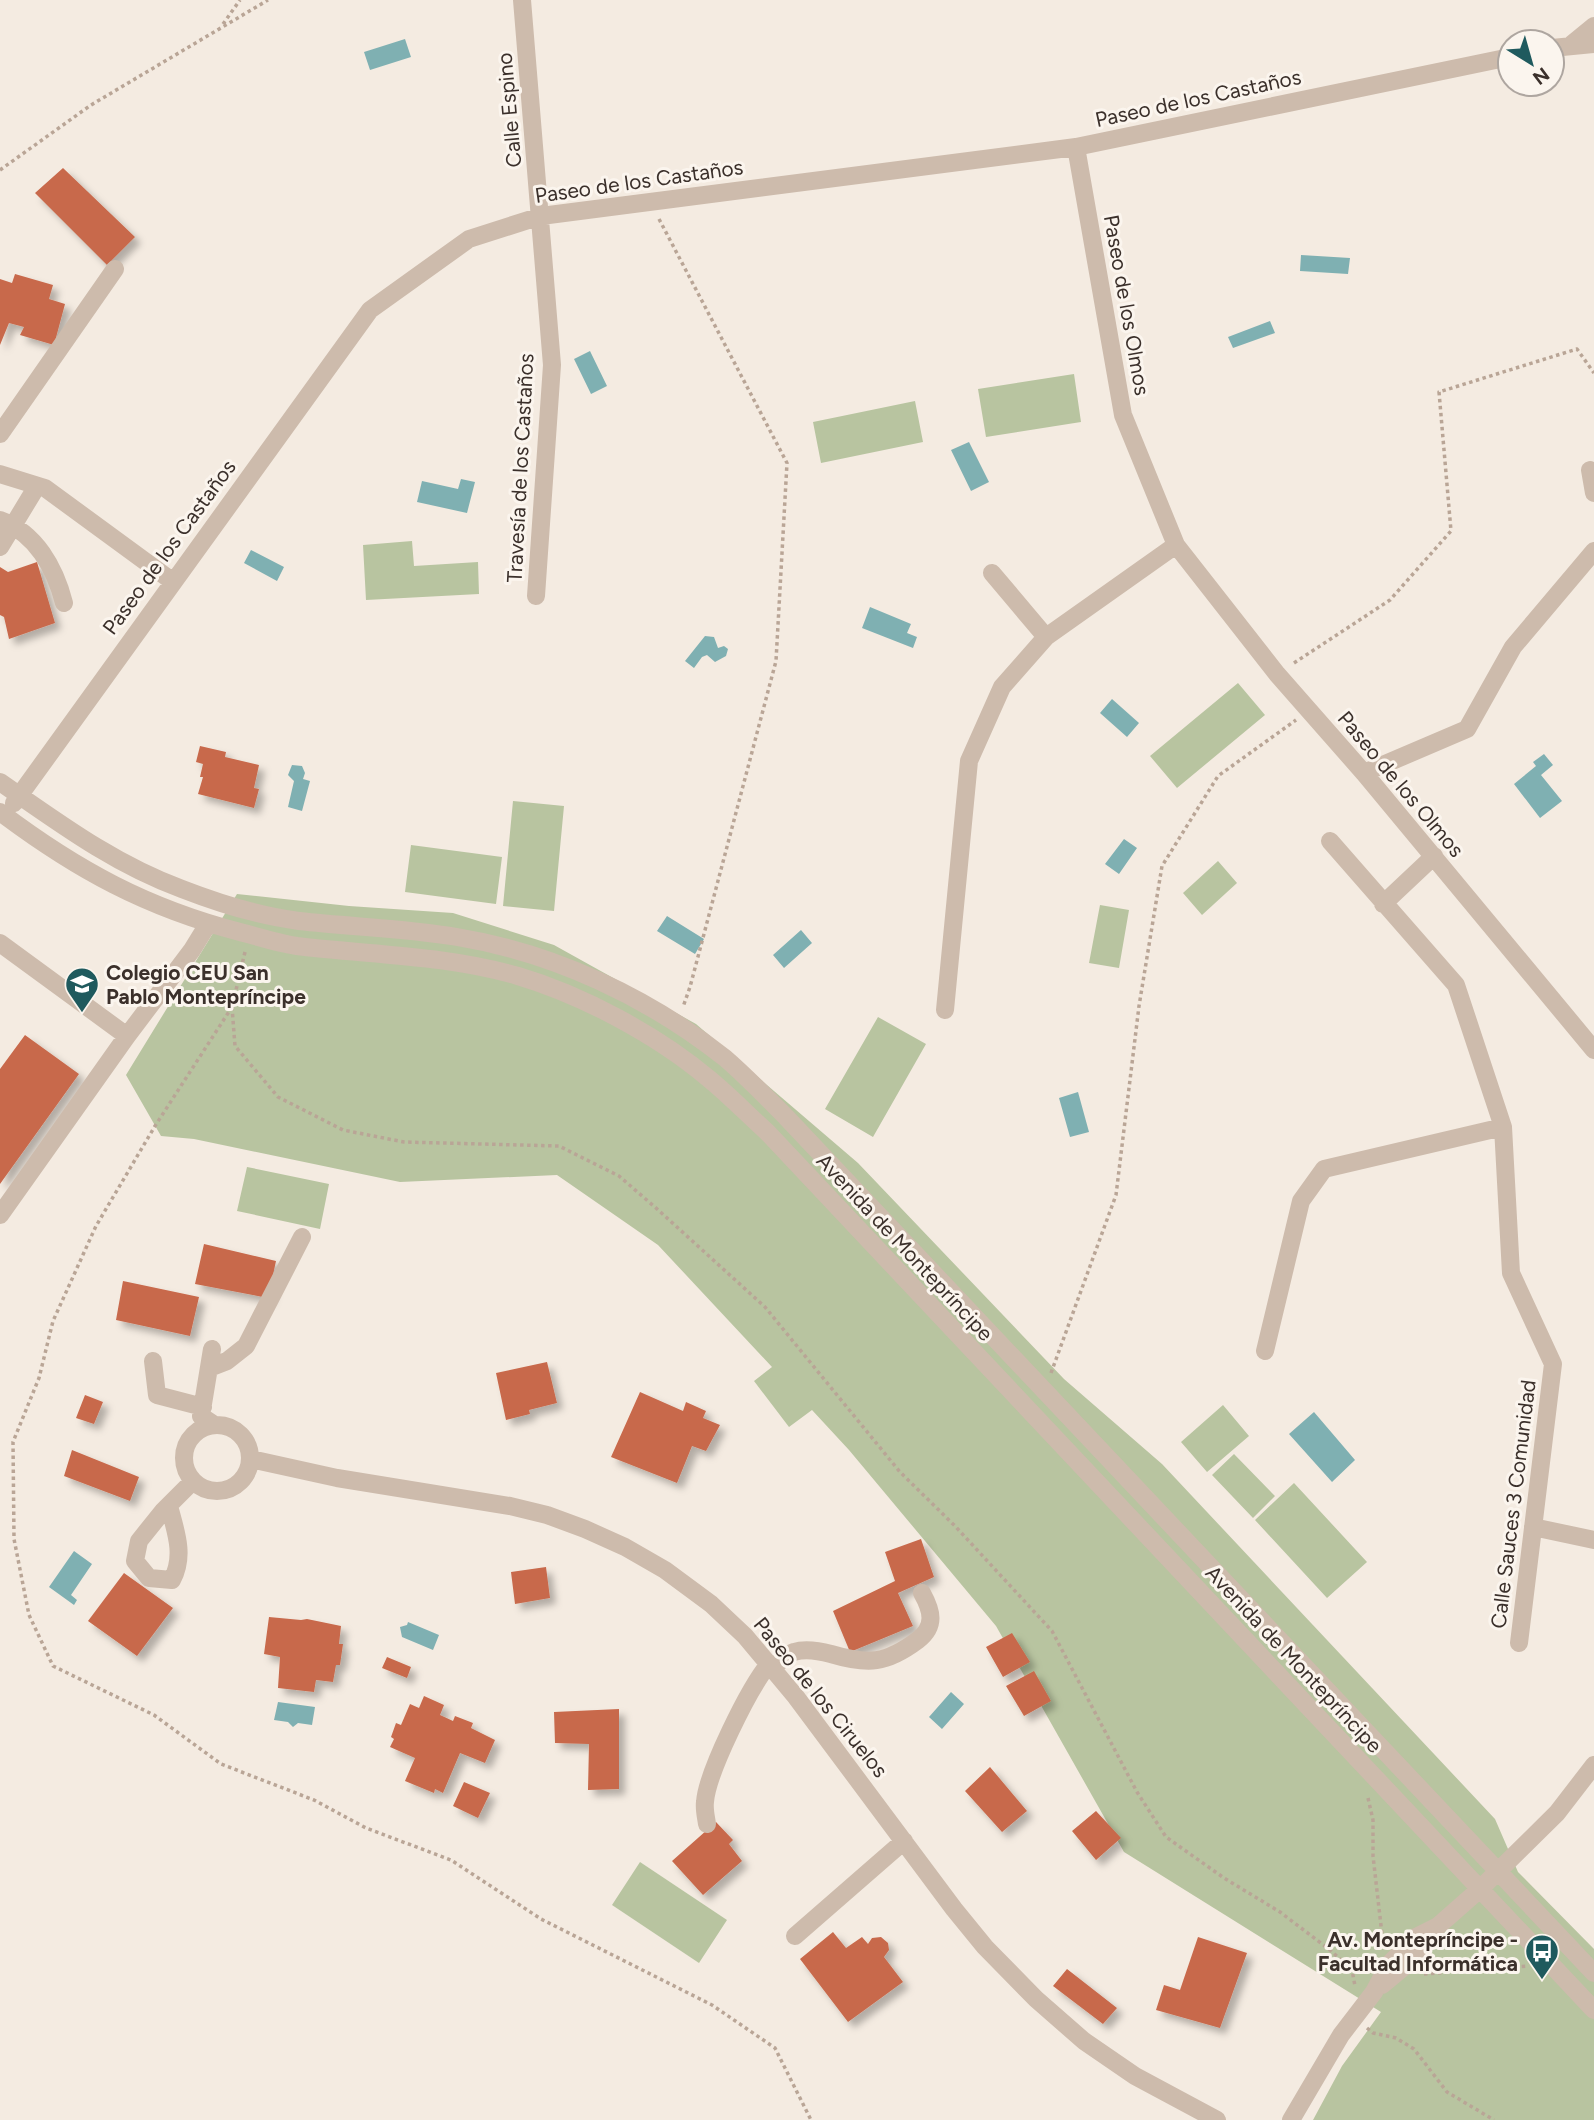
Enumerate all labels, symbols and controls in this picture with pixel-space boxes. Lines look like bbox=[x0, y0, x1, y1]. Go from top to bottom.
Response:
north arrow bbox=[1496, 28, 1566, 98]
street label: Calle Espino bbox=[492, 52, 526, 168]
text: N bbox=[1528, 63, 1554, 90]
street label: Paseo de los Castaños bbox=[1093, 64, 1303, 132]
street label: Paseo de los Castaños bbox=[533, 154, 745, 208]
street label: Paseo de los Olmos bbox=[1099, 213, 1155, 397]
street label: Travesía de los Castaños bbox=[502, 353, 538, 583]
street label: Paseo de los Castaños bbox=[97, 455, 241, 639]
street label: Paseo de los Olmos bbox=[1333, 706, 1469, 862]
place label: Colegio CEU San Pablo Montepríncipe bbox=[106, 960, 306, 1009]
school or university icon: Colegio CEU San Pablo Montepríncipe bbox=[63, 965, 101, 1014]
street label: Avenida de Montepríncipe bbox=[812, 1148, 998, 1346]
street label: Calle Sauces 3 Comunidad bbox=[1485, 1378, 1541, 1630]
street label: Avenida de Montepríncipe bbox=[1201, 1560, 1387, 1758]
street label: Paseo de los Ciruelos bbox=[749, 1612, 893, 1782]
place label: Av. Montepríncipe - Facultad Informática bbox=[1318, 1927, 1518, 1976]
bus stop icon: Av. Montepríncipe - Facultad Informática bbox=[1523, 1932, 1561, 1981]

